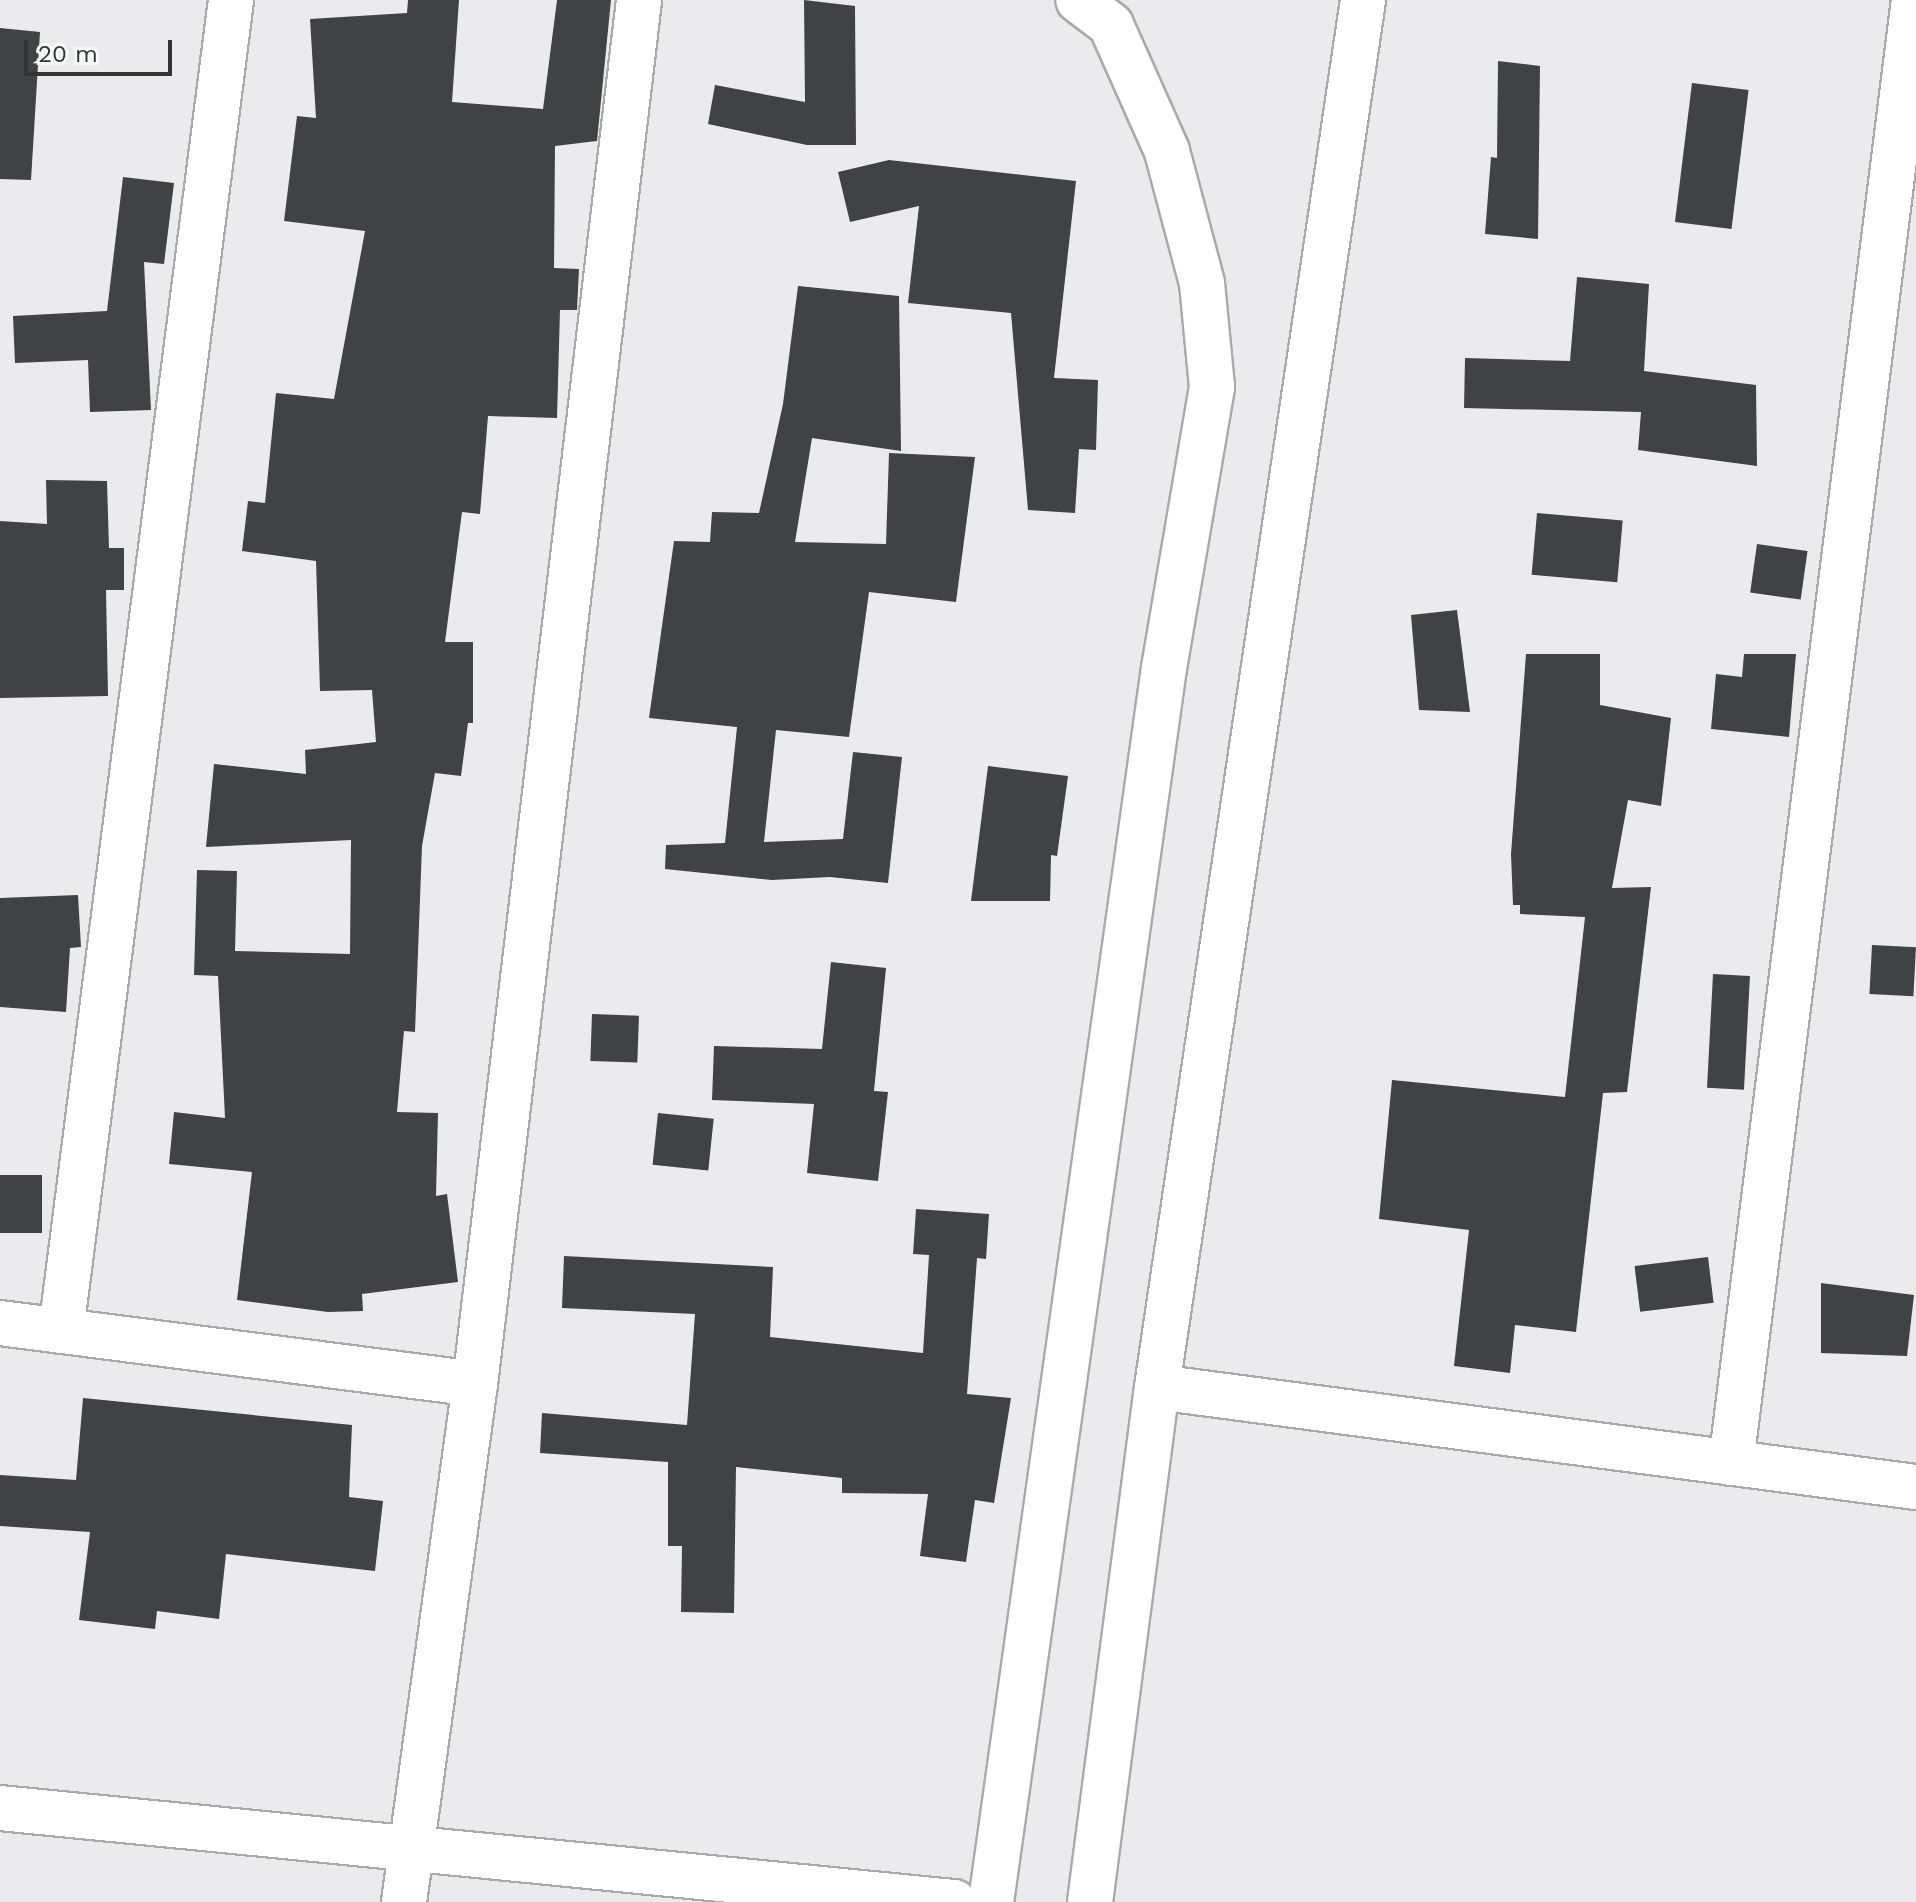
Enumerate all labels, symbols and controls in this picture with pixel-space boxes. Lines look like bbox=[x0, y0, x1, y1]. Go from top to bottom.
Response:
scale bar bbox=[28, 24, 176, 74]
text: 20 m bbox=[38, 40, 98, 68]

